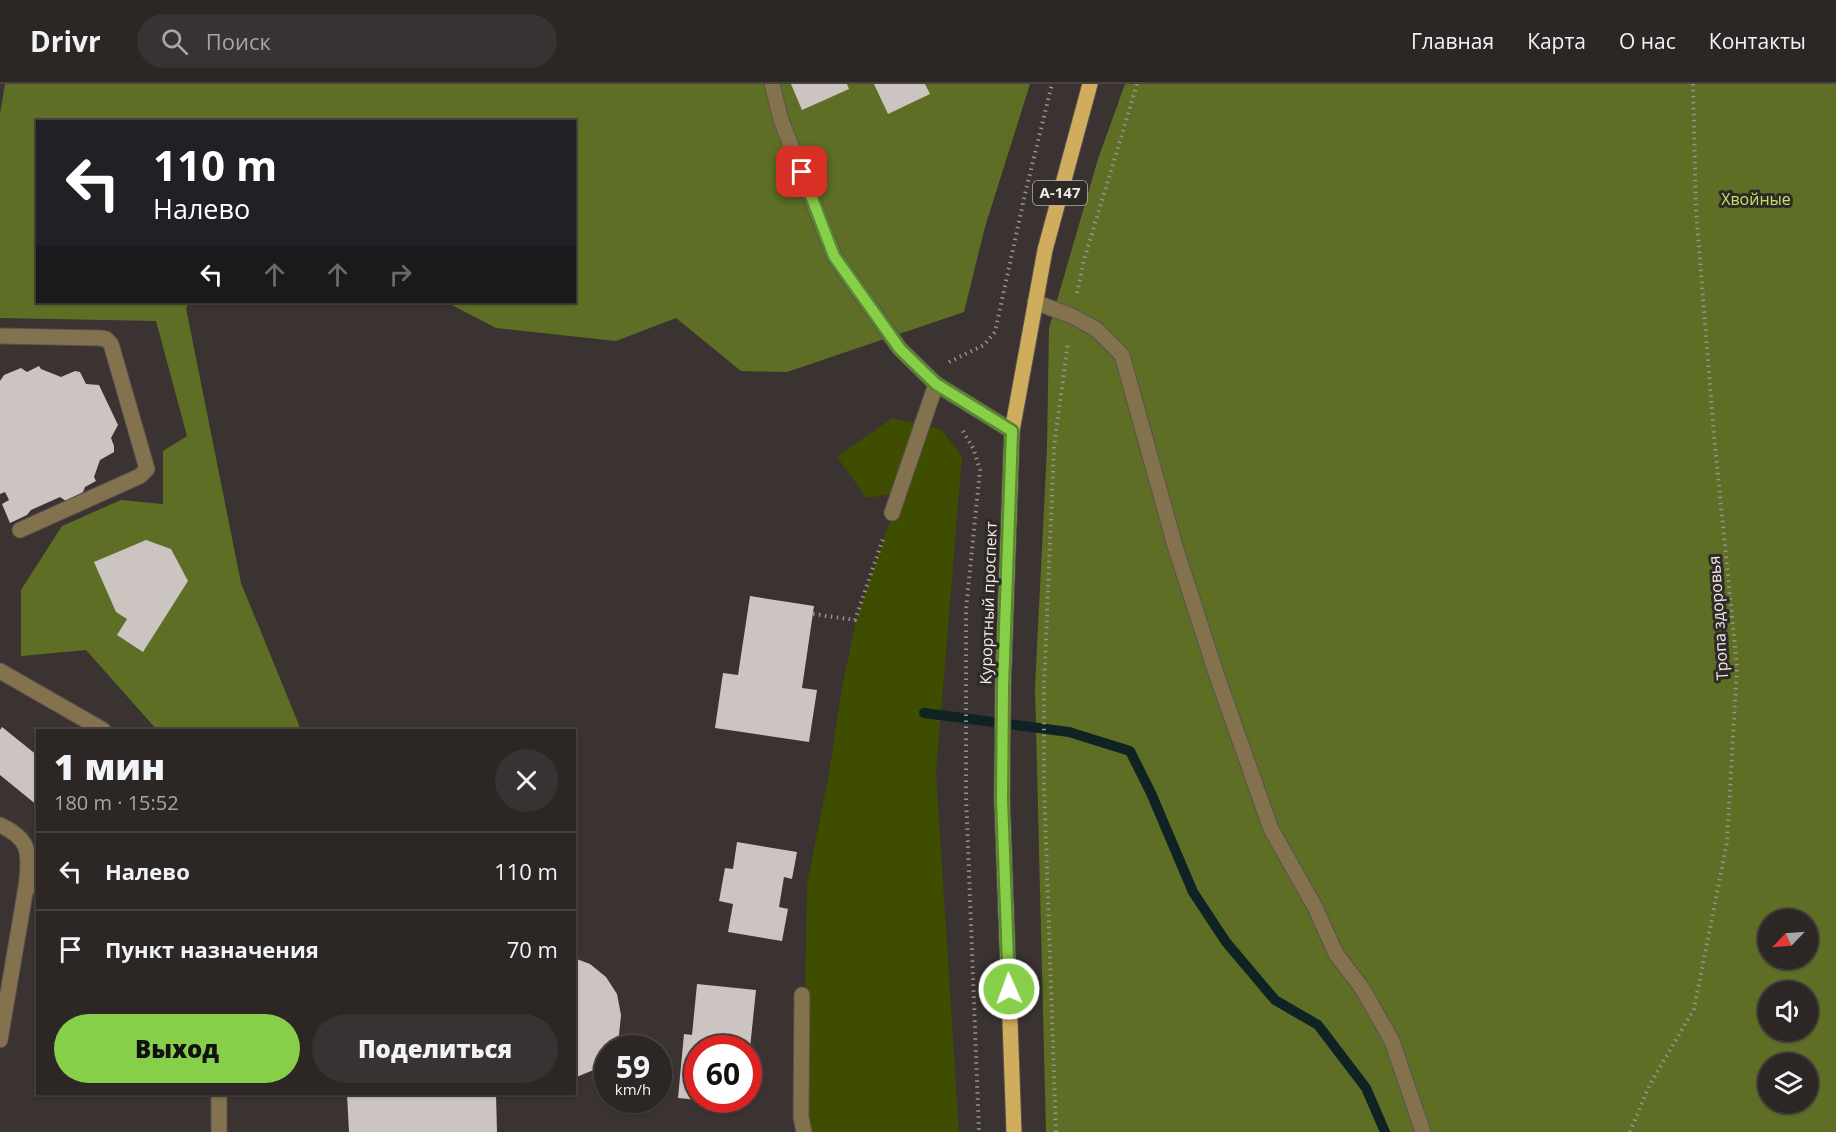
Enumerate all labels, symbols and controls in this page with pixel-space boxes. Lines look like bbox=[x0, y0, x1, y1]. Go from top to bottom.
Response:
search box bbox=[137, 14, 557, 68]
text: Drivr bbox=[30, 22, 101, 60]
icon: search bbox=[158, 25, 191, 58]
text: Поиск bbox=[206, 26, 271, 56]
text: Главная bbox=[1411, 27, 1494, 55]
text: Карта bbox=[1527, 27, 1586, 55]
text: О нас bbox=[1619, 27, 1676, 55]
text: Контакты bbox=[1709, 27, 1806, 55]
text: 110 m bbox=[153, 136, 277, 193]
icon: left bbox=[54, 144, 132, 222]
pin bbox=[776, 146, 827, 197]
icon: arrive bbox=[785, 155, 818, 188]
road number: А-147 bbox=[1033, 181, 1087, 205]
park label: Хвойные bbox=[1721, 188, 1791, 210]
text: Налево bbox=[153, 190, 250, 227]
icon: left bbox=[195, 258, 228, 291]
icon: ahead bbox=[258, 258, 291, 291]
icon: ahead bbox=[321, 258, 354, 291]
icon: right bbox=[384, 258, 417, 291]
street label: Курортный проспект bbox=[974, 521, 1002, 685]
street label: Тропа здоровья bbox=[1703, 555, 1733, 681]
text: 1 мин bbox=[54, 742, 165, 791]
button: close bbox=[495, 749, 558, 812]
text: 180 m · 15:52 bbox=[54, 789, 179, 816]
icon: left bbox=[54, 855, 87, 888]
text: Налево bbox=[105, 856, 190, 886]
text: 110 m bbox=[494, 856, 558, 886]
north arrow bbox=[1758, 909, 1818, 969]
map controls bbox=[1758, 909, 1818, 1113]
icon: arrive bbox=[54, 933, 87, 966]
text: Пункт назначения bbox=[105, 934, 319, 964]
text: 70 m bbox=[507, 934, 558, 964]
position arrow bbox=[977, 957, 1041, 1021]
button: sound bbox=[1758, 981, 1818, 1041]
button: Выход bbox=[54, 1014, 300, 1083]
button: Поделиться bbox=[312, 1014, 558, 1083]
speed limit sign: 60 bbox=[684, 1035, 762, 1113]
text: 59 bbox=[616, 1046, 650, 1087]
button: layers bbox=[1758, 1053, 1818, 1113]
text: km/h bbox=[615, 1079, 651, 1099]

